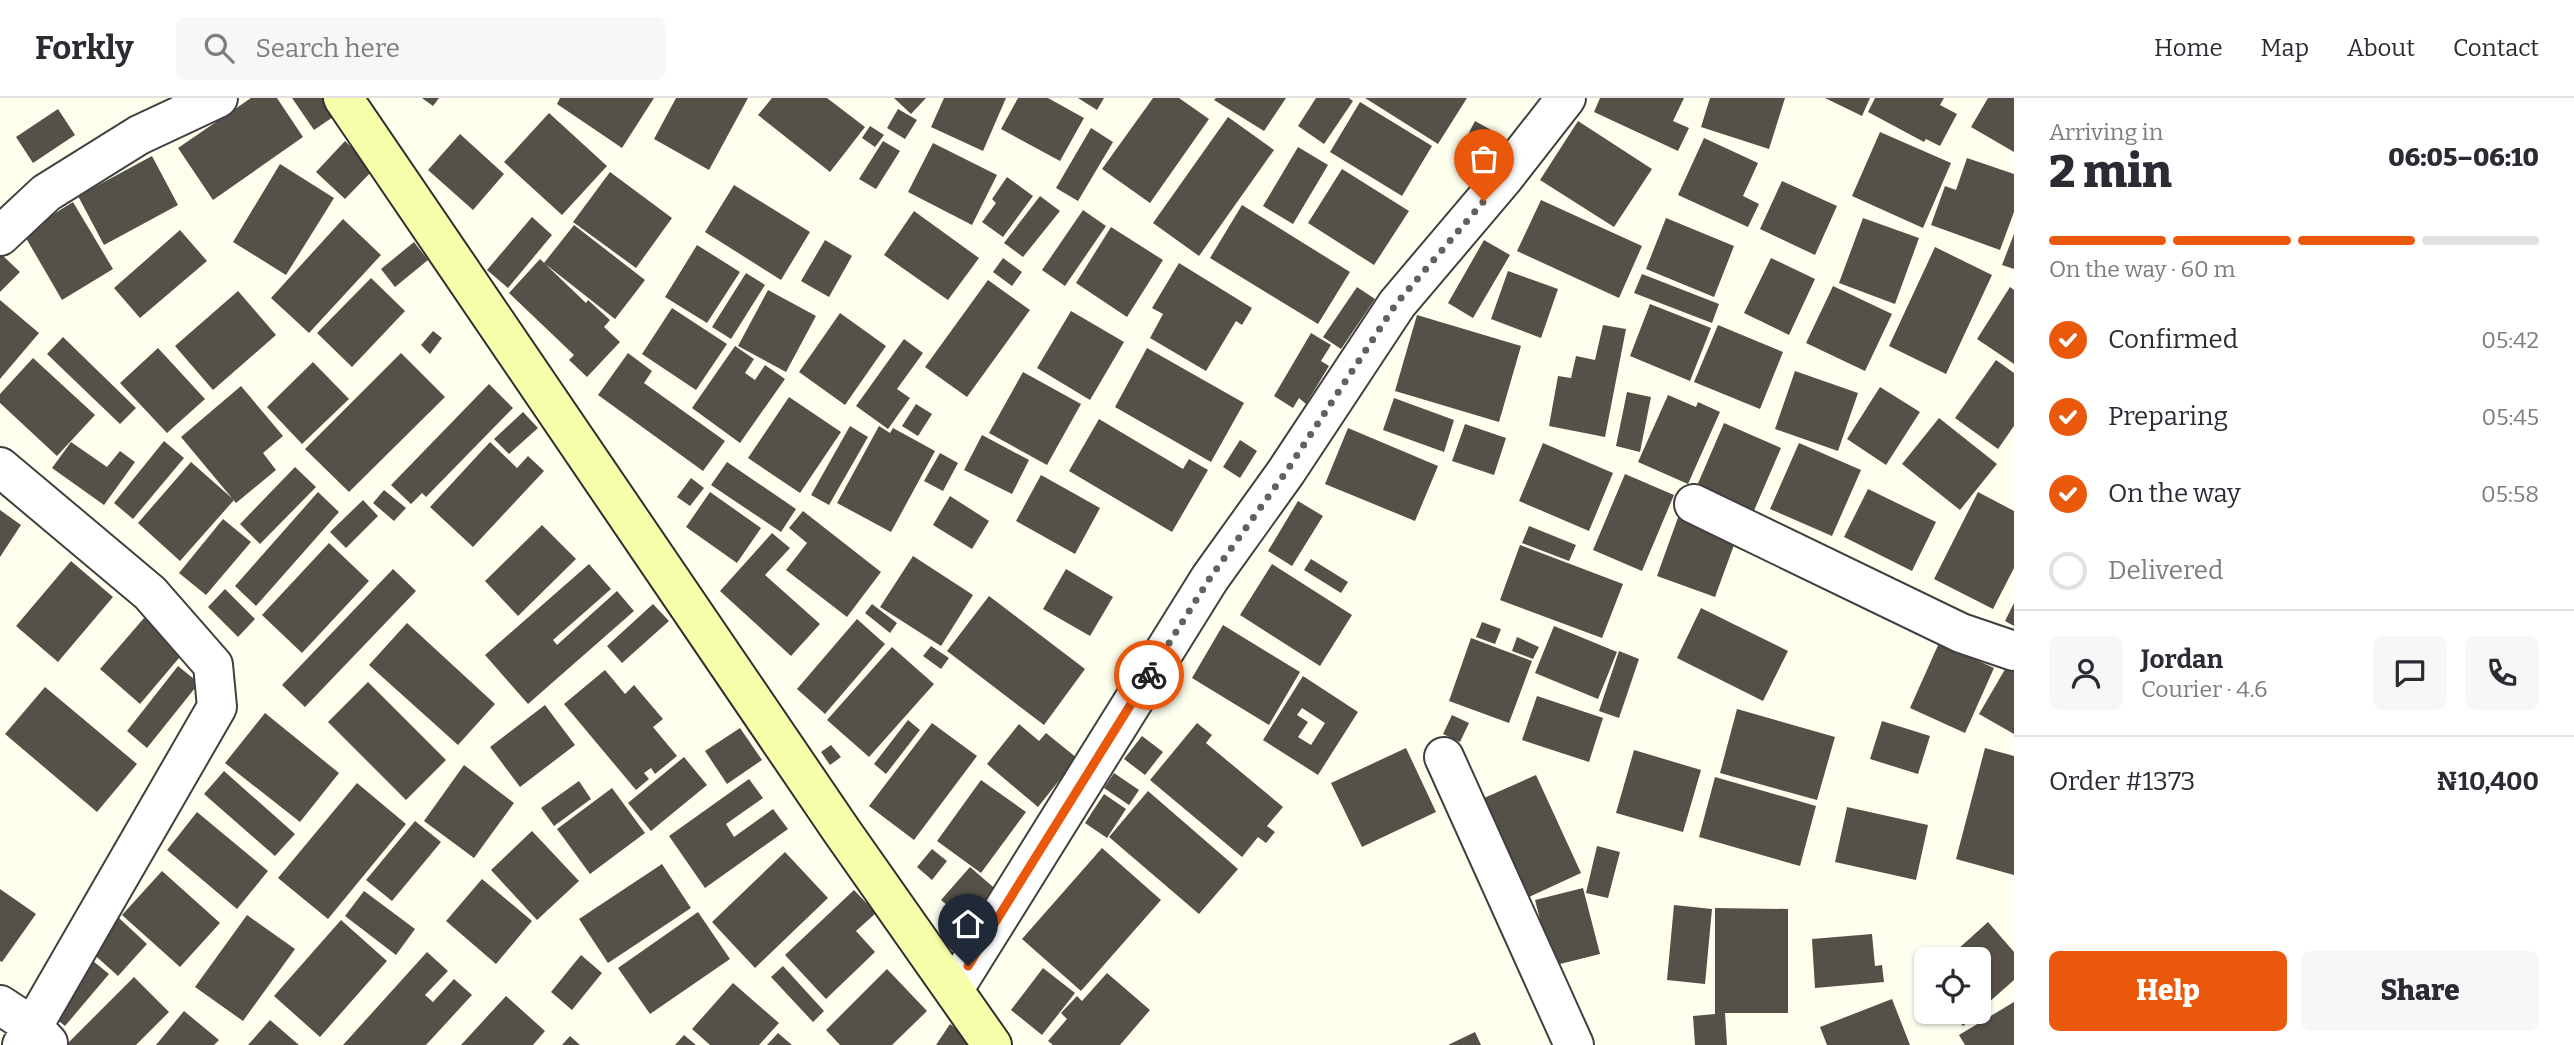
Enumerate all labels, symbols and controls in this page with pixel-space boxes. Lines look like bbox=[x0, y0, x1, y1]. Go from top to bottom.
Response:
search box bbox=[176, 17, 666, 80]
text: Forkly bbox=[35, 28, 134, 68]
icon: search bbox=[200, 29, 238, 67]
text: Search here bbox=[256, 33, 400, 64]
text: Home bbox=[2154, 34, 2223, 62]
text: Map bbox=[2261, 34, 2309, 62]
text: About bbox=[2347, 34, 2415, 62]
text: Contact bbox=[2453, 34, 2539, 62]
text: Arriving in bbox=[2049, 118, 2163, 146]
pin bbox=[1454, 129, 1514, 201]
icon: bag bbox=[1465, 140, 1503, 178]
text: 06:05–06:10 bbox=[2388, 142, 2539, 173]
text: 2 min bbox=[2049, 144, 2172, 199]
text: On the way · 60 m bbox=[2049, 255, 2235, 283]
icon: check bbox=[2049, 321, 2087, 359]
text: Confirmed bbox=[2108, 324, 2238, 355]
text: 05:42 bbox=[2481, 326, 2539, 354]
icon: check bbox=[2049, 398, 2087, 436]
text: Preparing bbox=[2108, 401, 2228, 432]
text: 05:45 bbox=[2481, 403, 2539, 431]
icon: check bbox=[2049, 475, 2087, 513]
text: On the way bbox=[2108, 478, 2241, 509]
text: 05:58 bbox=[2481, 480, 2539, 508]
text: Delivered bbox=[2108, 555, 2223, 586]
button: person bbox=[2049, 636, 2123, 710]
button: chat bbox=[2373, 636, 2447, 710]
button: phone bbox=[2465, 636, 2539, 710]
courier bbox=[1114, 640, 1184, 710]
text: Jordan bbox=[2141, 644, 2223, 675]
icon: bike bbox=[1130, 656, 1168, 694]
text: Courier · 4.6 bbox=[2141, 675, 2268, 703]
text: Order #1373 bbox=[2049, 766, 2195, 797]
text: ₦10,400 bbox=[2436, 766, 2539, 797]
pin bbox=[938, 894, 998, 966]
icon: home bbox=[949, 905, 987, 943]
map controls bbox=[1914, 947, 1991, 1024]
button: locate bbox=[1914, 947, 1991, 1024]
button: Help bbox=[2049, 951, 2287, 1031]
button: Share bbox=[2301, 951, 2539, 1031]

